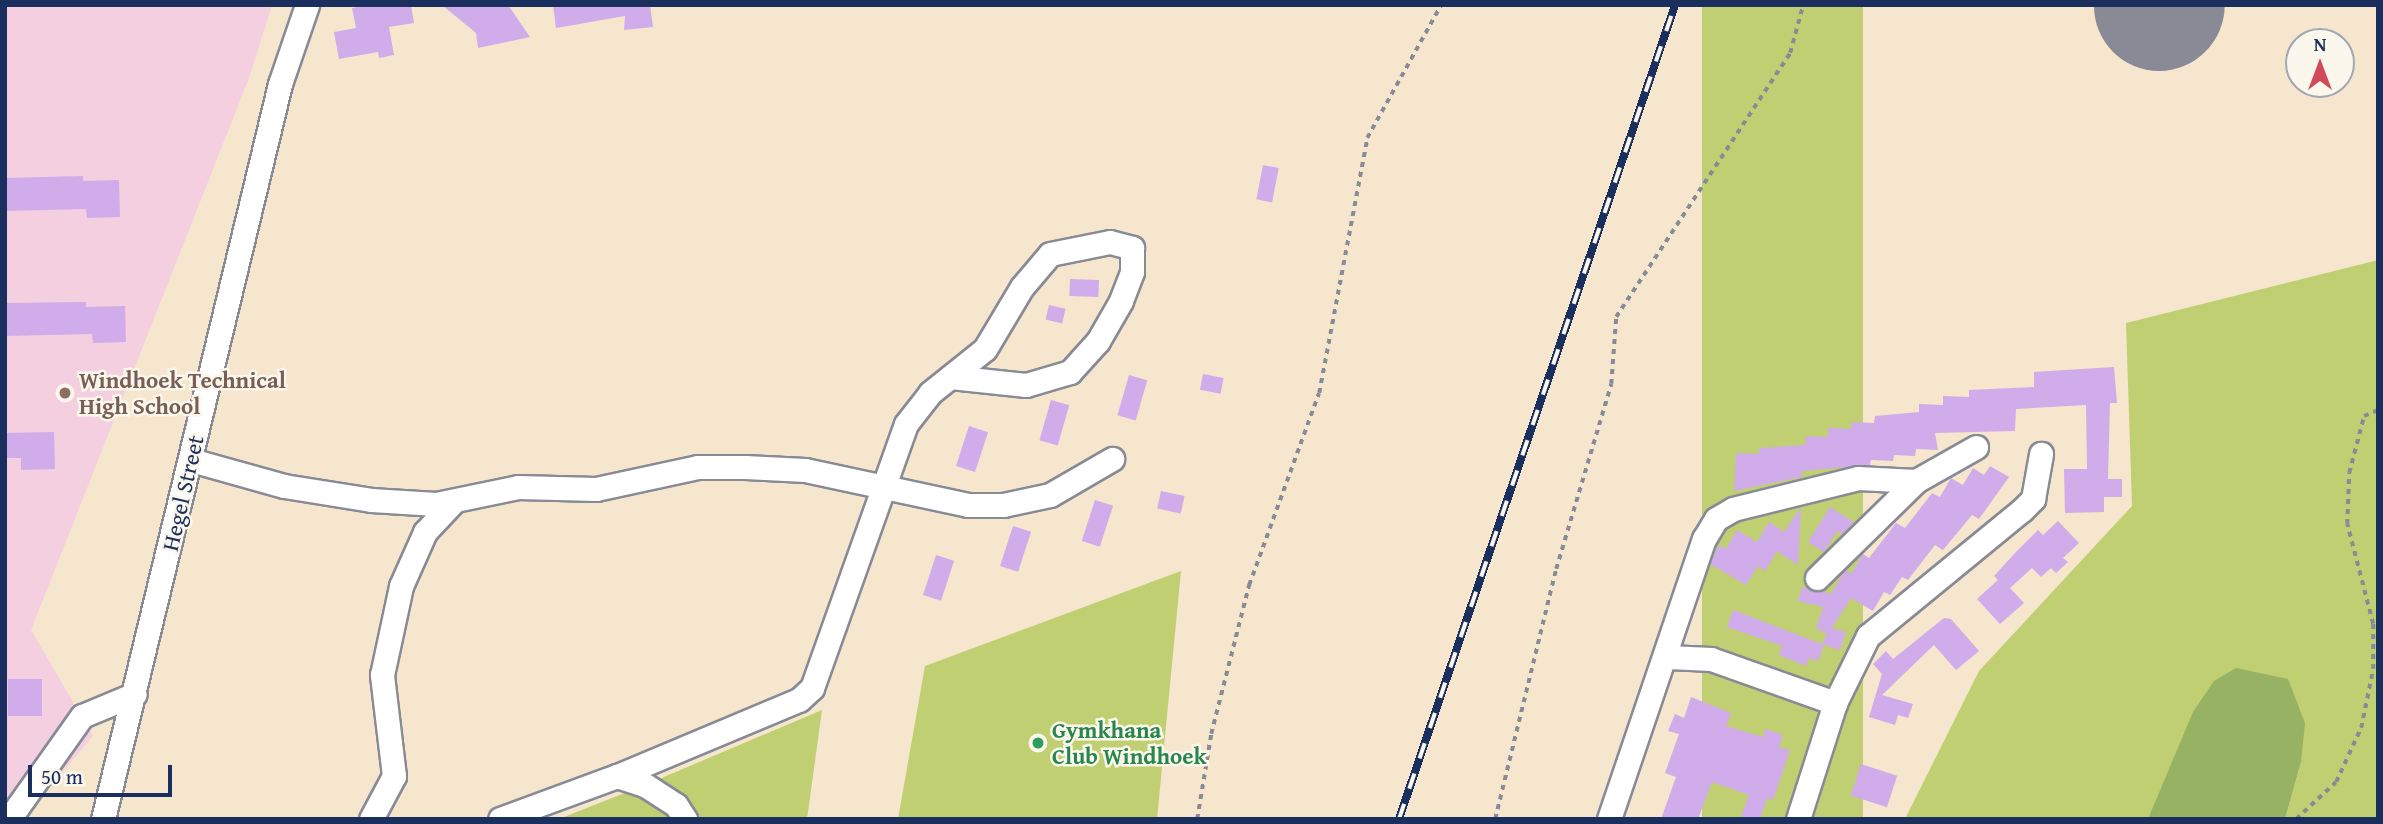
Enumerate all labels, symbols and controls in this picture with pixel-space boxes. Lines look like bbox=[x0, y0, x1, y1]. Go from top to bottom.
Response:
north arrow bbox=[2285, 28, 2355, 98]
text: N bbox=[2314, 30, 2326, 58]
place label: Windhoek Technical High School bbox=[79, 366, 286, 420]
marker: Windhoek Technical High School bbox=[57, 385, 73, 401]
street label: Hegel Street bbox=[156, 432, 210, 554]
place label: Gymkhana Club Windhoek bbox=[1052, 716, 1207, 770]
marker: Gymkhana Club Windhoek bbox=[1030, 735, 1046, 751]
scale bar bbox=[32, 750, 175, 794]
text: 50 m bbox=[41, 761, 83, 792]

